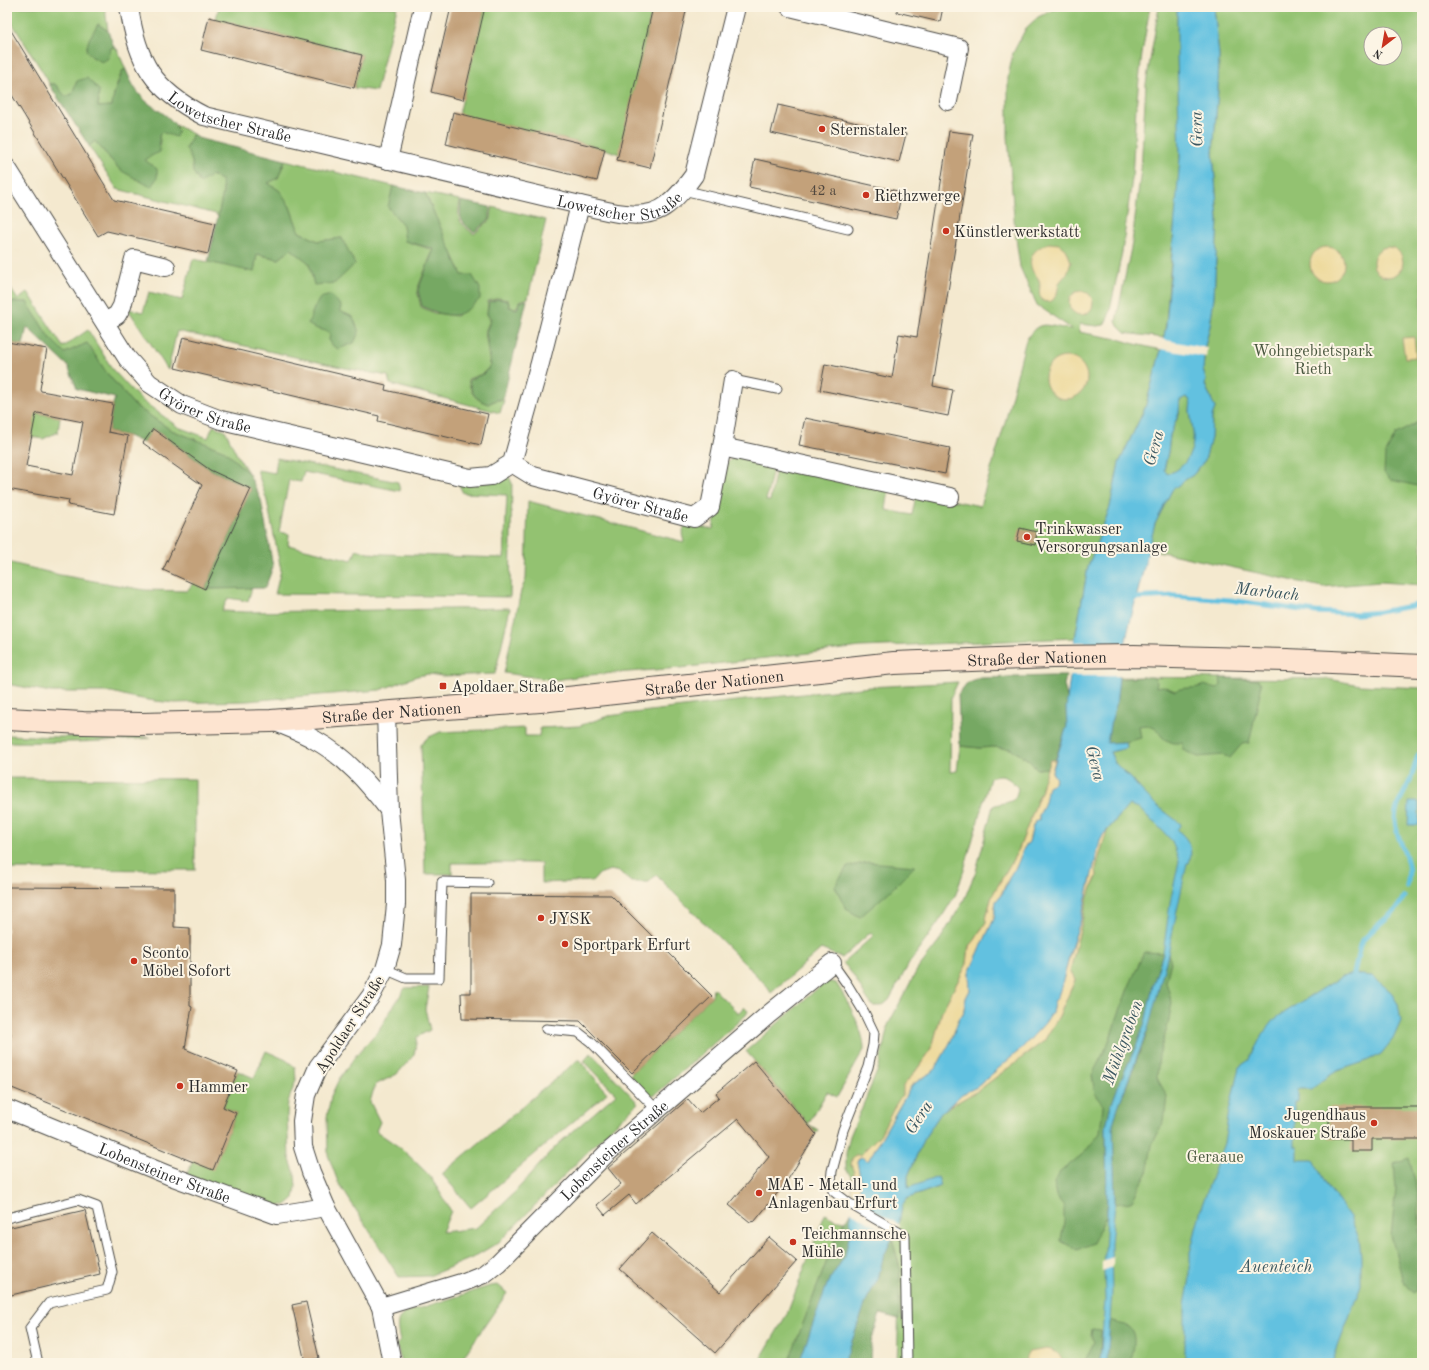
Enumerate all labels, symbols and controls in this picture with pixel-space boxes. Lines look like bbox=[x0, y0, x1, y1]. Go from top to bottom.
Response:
north arrow bbox=[1363, 26, 1403, 66]
text: N bbox=[1372, 46, 1385, 60]
street label: Lowetscher Straße bbox=[164, 90, 293, 146]
water label: Gera bbox=[1189, 111, 1206, 147]
place label: Sternstaler bbox=[830, 123, 907, 139]
marker: Sternstaler bbox=[817, 124, 827, 134]
house number: 42 a bbox=[809, 184, 837, 198]
place label: Riethzwerge bbox=[874, 189, 960, 205]
street label: Lowetscher Straße bbox=[555, 190, 686, 225]
marker: Riethzwerge bbox=[861, 190, 871, 200]
place label: Künstlerwerkstatt bbox=[954, 225, 1080, 241]
marker: Künstlerwerkstatt bbox=[941, 226, 951, 236]
park label: Wohngebietspark Rieth bbox=[1253, 344, 1373, 378]
street label: Györer Straße bbox=[155, 386, 252, 437]
water label: Gera bbox=[1141, 429, 1168, 468]
street label: Györer Straße bbox=[591, 486, 690, 526]
place label: Trinkwasser Versorgungsanlage bbox=[1035, 522, 1167, 556]
marker: Trinkwasser Versorgungsanlage bbox=[1022, 532, 1032, 542]
water label: Marbach bbox=[1233, 581, 1300, 604]
street label: Straße der Nationen bbox=[967, 650, 1107, 670]
street label: Straße der Nationen bbox=[644, 669, 785, 700]
place label: Apoldaer Straße bbox=[451, 680, 564, 696]
marker: Apoldaer Straße bbox=[438, 681, 448, 691]
street label: Straße der Nationen bbox=[321, 701, 462, 727]
water label: Gera bbox=[1082, 744, 1107, 783]
place label: JYSK bbox=[549, 912, 591, 928]
marker: JYSK bbox=[536, 913, 546, 923]
place label: Sportpark Erfurt bbox=[573, 938, 691, 954]
marker: Sportpark Erfurt bbox=[560, 939, 570, 949]
place label: Sconto Möbel Sofort bbox=[142, 946, 231, 980]
marker: Sconto Möbel Sofort bbox=[129, 956, 139, 966]
street label: Apoldaer Straße bbox=[313, 973, 388, 1077]
water label: Mühlgraben bbox=[1100, 998, 1147, 1088]
place label: Hammer bbox=[188, 1080, 248, 1096]
marker: Hammer bbox=[175, 1081, 185, 1091]
street label: Lobensteiner Straße bbox=[558, 1098, 672, 1205]
water label: Gera bbox=[902, 1098, 936, 1138]
place label: Jugendhaus Moskauer Straße bbox=[1249, 1108, 1366, 1142]
marker: Jugendhaus Moskauer Straße bbox=[1369, 1118, 1379, 1128]
street label: Lobensteiner Straße bbox=[96, 1141, 232, 1207]
park label: Geraaue bbox=[1186, 1150, 1244, 1166]
place label: MAE - Metall- und Anlagenbau Erfurt bbox=[767, 1178, 898, 1212]
marker: MAE - Metall- und Anlagenbau Erfurt bbox=[754, 1188, 764, 1198]
place label: Teichmannsche Mühle bbox=[801, 1227, 907, 1261]
marker: Teichmannsche Mühle bbox=[788, 1237, 798, 1247]
water label: Auenteich bbox=[1239, 1259, 1313, 1276]

